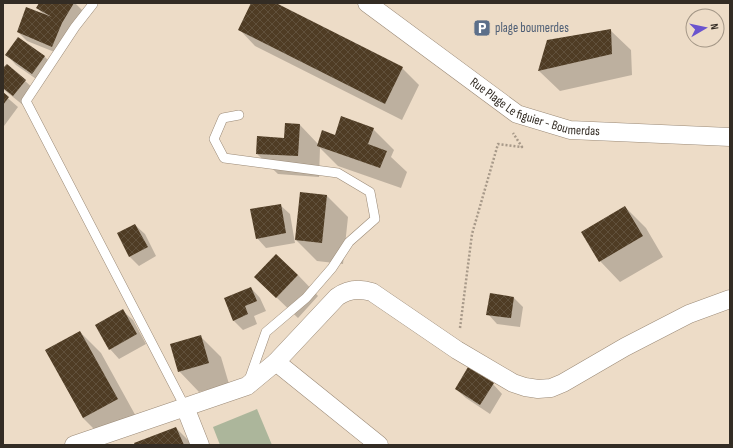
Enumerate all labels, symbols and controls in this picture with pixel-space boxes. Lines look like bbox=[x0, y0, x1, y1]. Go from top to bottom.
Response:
north arrow bbox=[685, 8, 725, 48]
parking icon: plage boumerdes bbox=[472, 18, 492, 38]
place label: plage boumerdes bbox=[495, 20, 569, 36]
text: N bbox=[708, 23, 721, 31]
street label: Rue Plage Le figuier - Boumerdas bbox=[467, 74, 601, 139]

